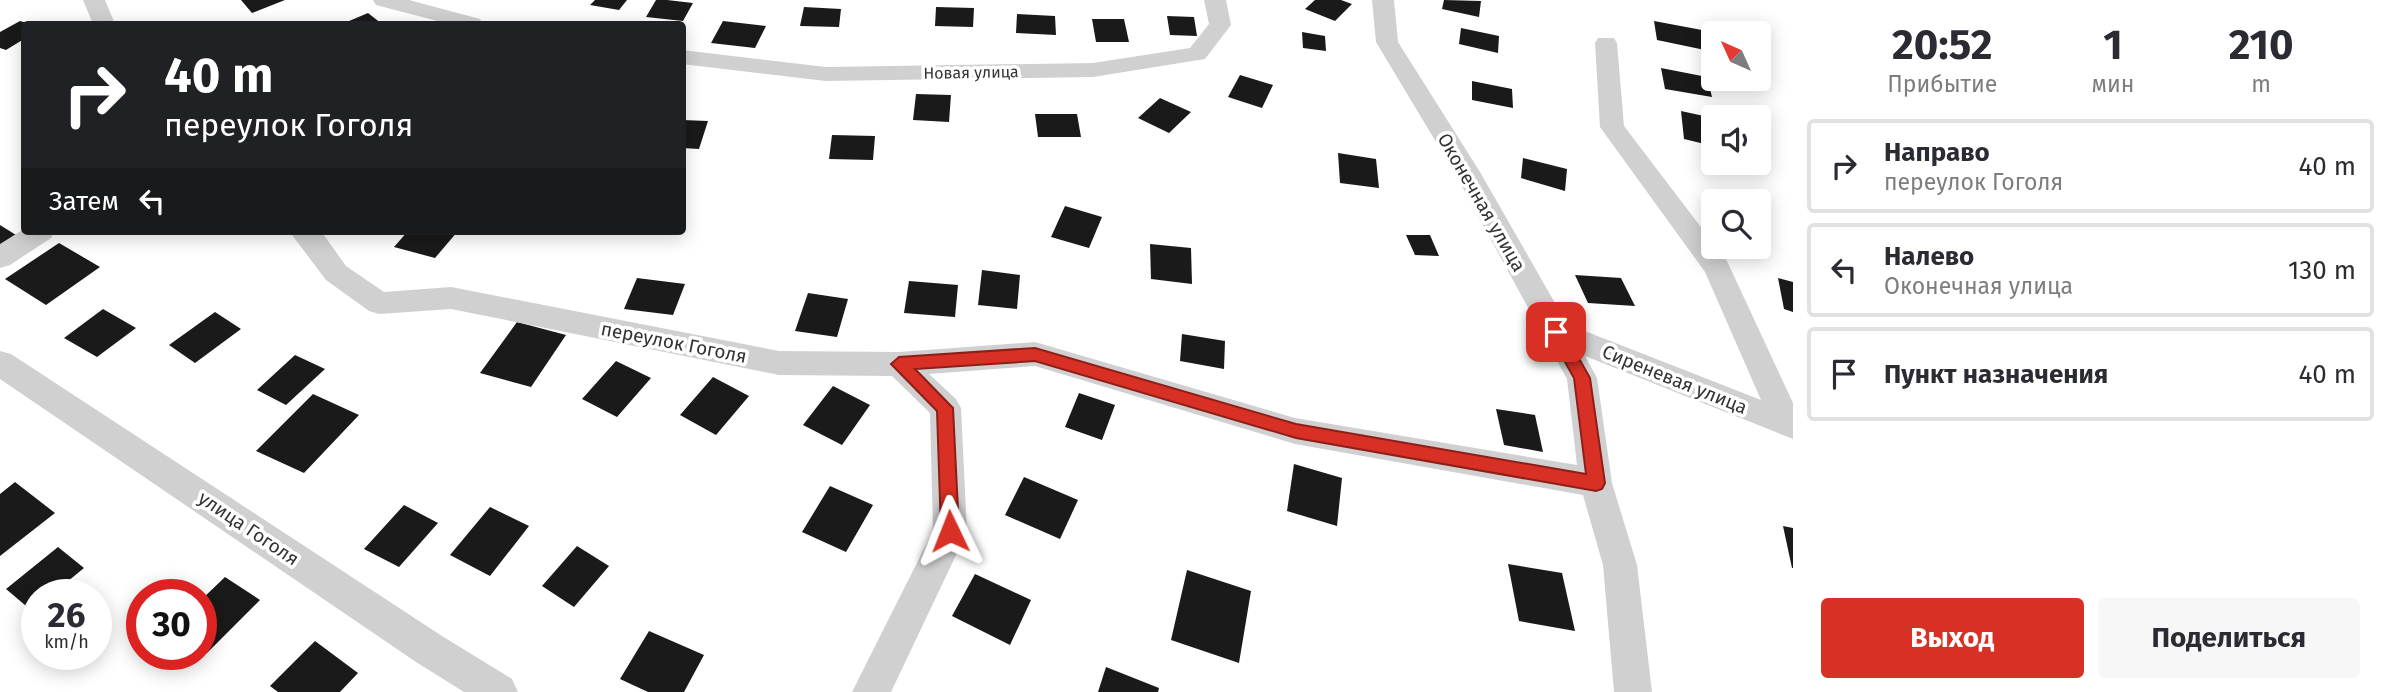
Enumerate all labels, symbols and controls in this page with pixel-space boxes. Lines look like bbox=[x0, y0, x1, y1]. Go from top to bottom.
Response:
text: 20:52 bbox=[1892, 20, 1992, 70]
text: 1 bbox=[2103, 20, 2123, 70]
text: 210 bbox=[2229, 20, 2294, 70]
north arrow bbox=[1701, 21, 1771, 91]
map controls bbox=[1701, 21, 1771, 259]
text: 40 m bbox=[164, 46, 273, 105]
icon: right bbox=[49, 49, 140, 140]
street label: Новая улица bbox=[923, 62, 1019, 83]
text: Прибытие bbox=[1887, 70, 1997, 98]
text: мин bbox=[2092, 70, 2134, 98]
text: m bbox=[2251, 70, 2271, 98]
button: sound bbox=[1701, 105, 1771, 175]
text: переулок Гоголя bbox=[164, 106, 413, 144]
street label: Оконечная улица bbox=[1433, 129, 1531, 276]
text: Направо bbox=[1884, 137, 1990, 168]
icon: right bbox=[1825, 147, 1863, 185]
text: 40 m bbox=[2298, 151, 2356, 182]
text: переулок Гоголя bbox=[1884, 168, 2063, 196]
icon: left bbox=[133, 182, 171, 220]
text: Затем bbox=[49, 186, 119, 217]
button: search bbox=[1701, 189, 1771, 259]
text: Налево bbox=[1884, 241, 1974, 272]
icon: left bbox=[1825, 251, 1863, 289]
text: 130 m bbox=[2288, 255, 2356, 286]
text: Оконечная улица bbox=[1884, 272, 2073, 300]
pin bbox=[1526, 302, 1586, 362]
icon: arrive bbox=[1537, 313, 1575, 351]
street label: переулок Гоголя bbox=[599, 317, 749, 368]
street label: Сиреневая улица bbox=[1599, 340, 1751, 419]
icon: arrive bbox=[1825, 355, 1863, 393]
text: Пункт назначения bbox=[1884, 359, 2108, 390]
text: 40 m bbox=[2298, 359, 2356, 390]
street label: улица Гоголя bbox=[194, 486, 304, 571]
position arrow bbox=[913, 494, 987, 568]
speed limit sign: 30 bbox=[126, 579, 217, 670]
text: 26 bbox=[48, 594, 85, 636]
button: Выход bbox=[1821, 598, 2084, 678]
button: Поделиться bbox=[2098, 598, 2360, 678]
text: km/h bbox=[44, 631, 89, 653]

